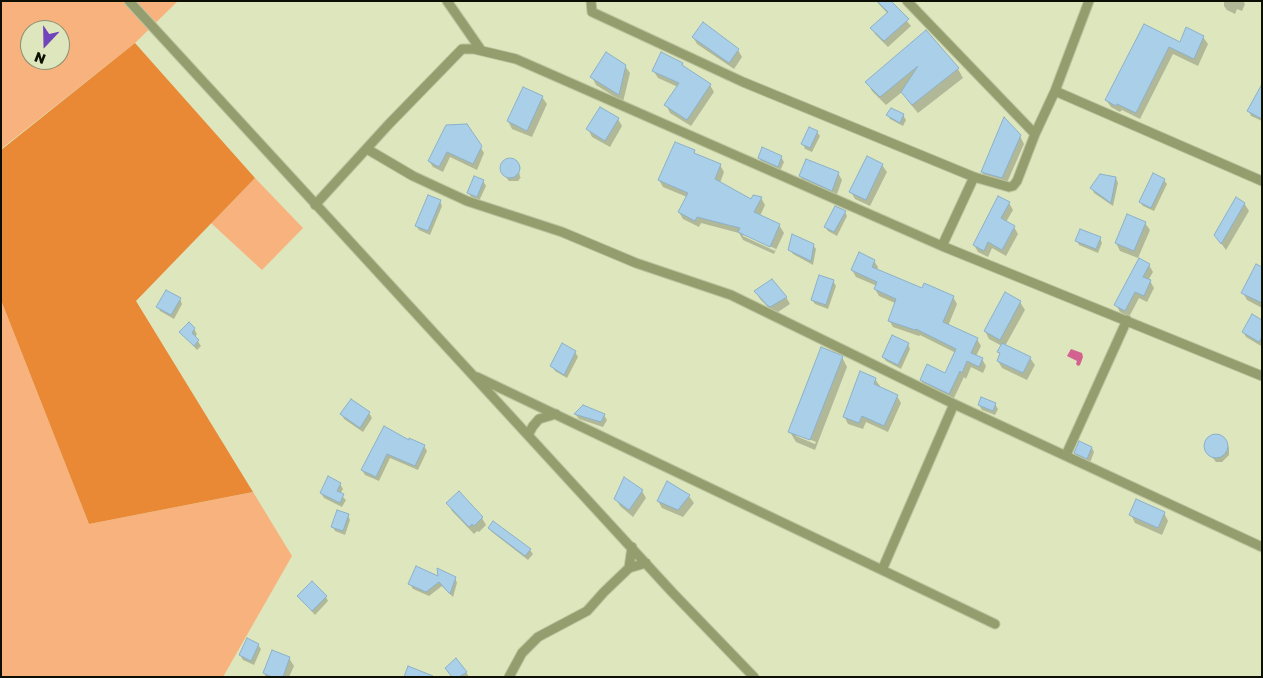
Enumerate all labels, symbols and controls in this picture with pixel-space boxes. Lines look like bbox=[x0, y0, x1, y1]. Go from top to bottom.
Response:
north arrow bbox=[20, 20, 70, 70]
text: N bbox=[32, 49, 48, 68]

